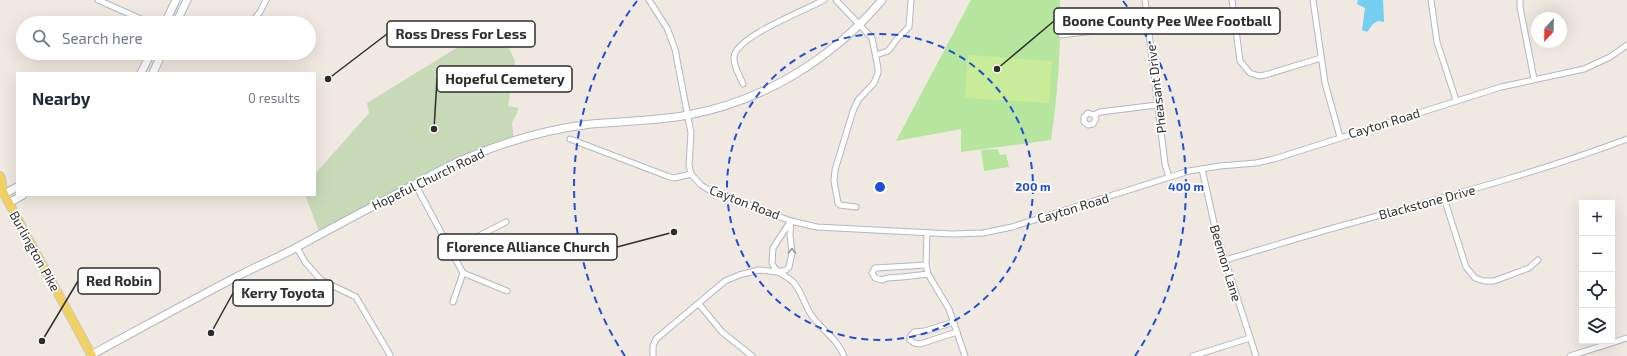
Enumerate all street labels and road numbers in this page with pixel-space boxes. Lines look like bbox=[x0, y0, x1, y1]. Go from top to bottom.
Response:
street label: Pheasant Drive bbox=[1143, 44, 1169, 134]
street label: Cayton Road bbox=[1346, 105, 1422, 141]
street label: Hopeful Church Road bbox=[369, 145, 487, 213]
street label: Cayton Road bbox=[708, 181, 782, 223]
street label: Blackstone Drive bbox=[1377, 181, 1477, 223]
street label: Cayton Road bbox=[1035, 190, 1111, 226]
street label: Burlington Pike bbox=[6, 208, 64, 294]
street label: Beemon Lane bbox=[1207, 223, 1245, 303]

